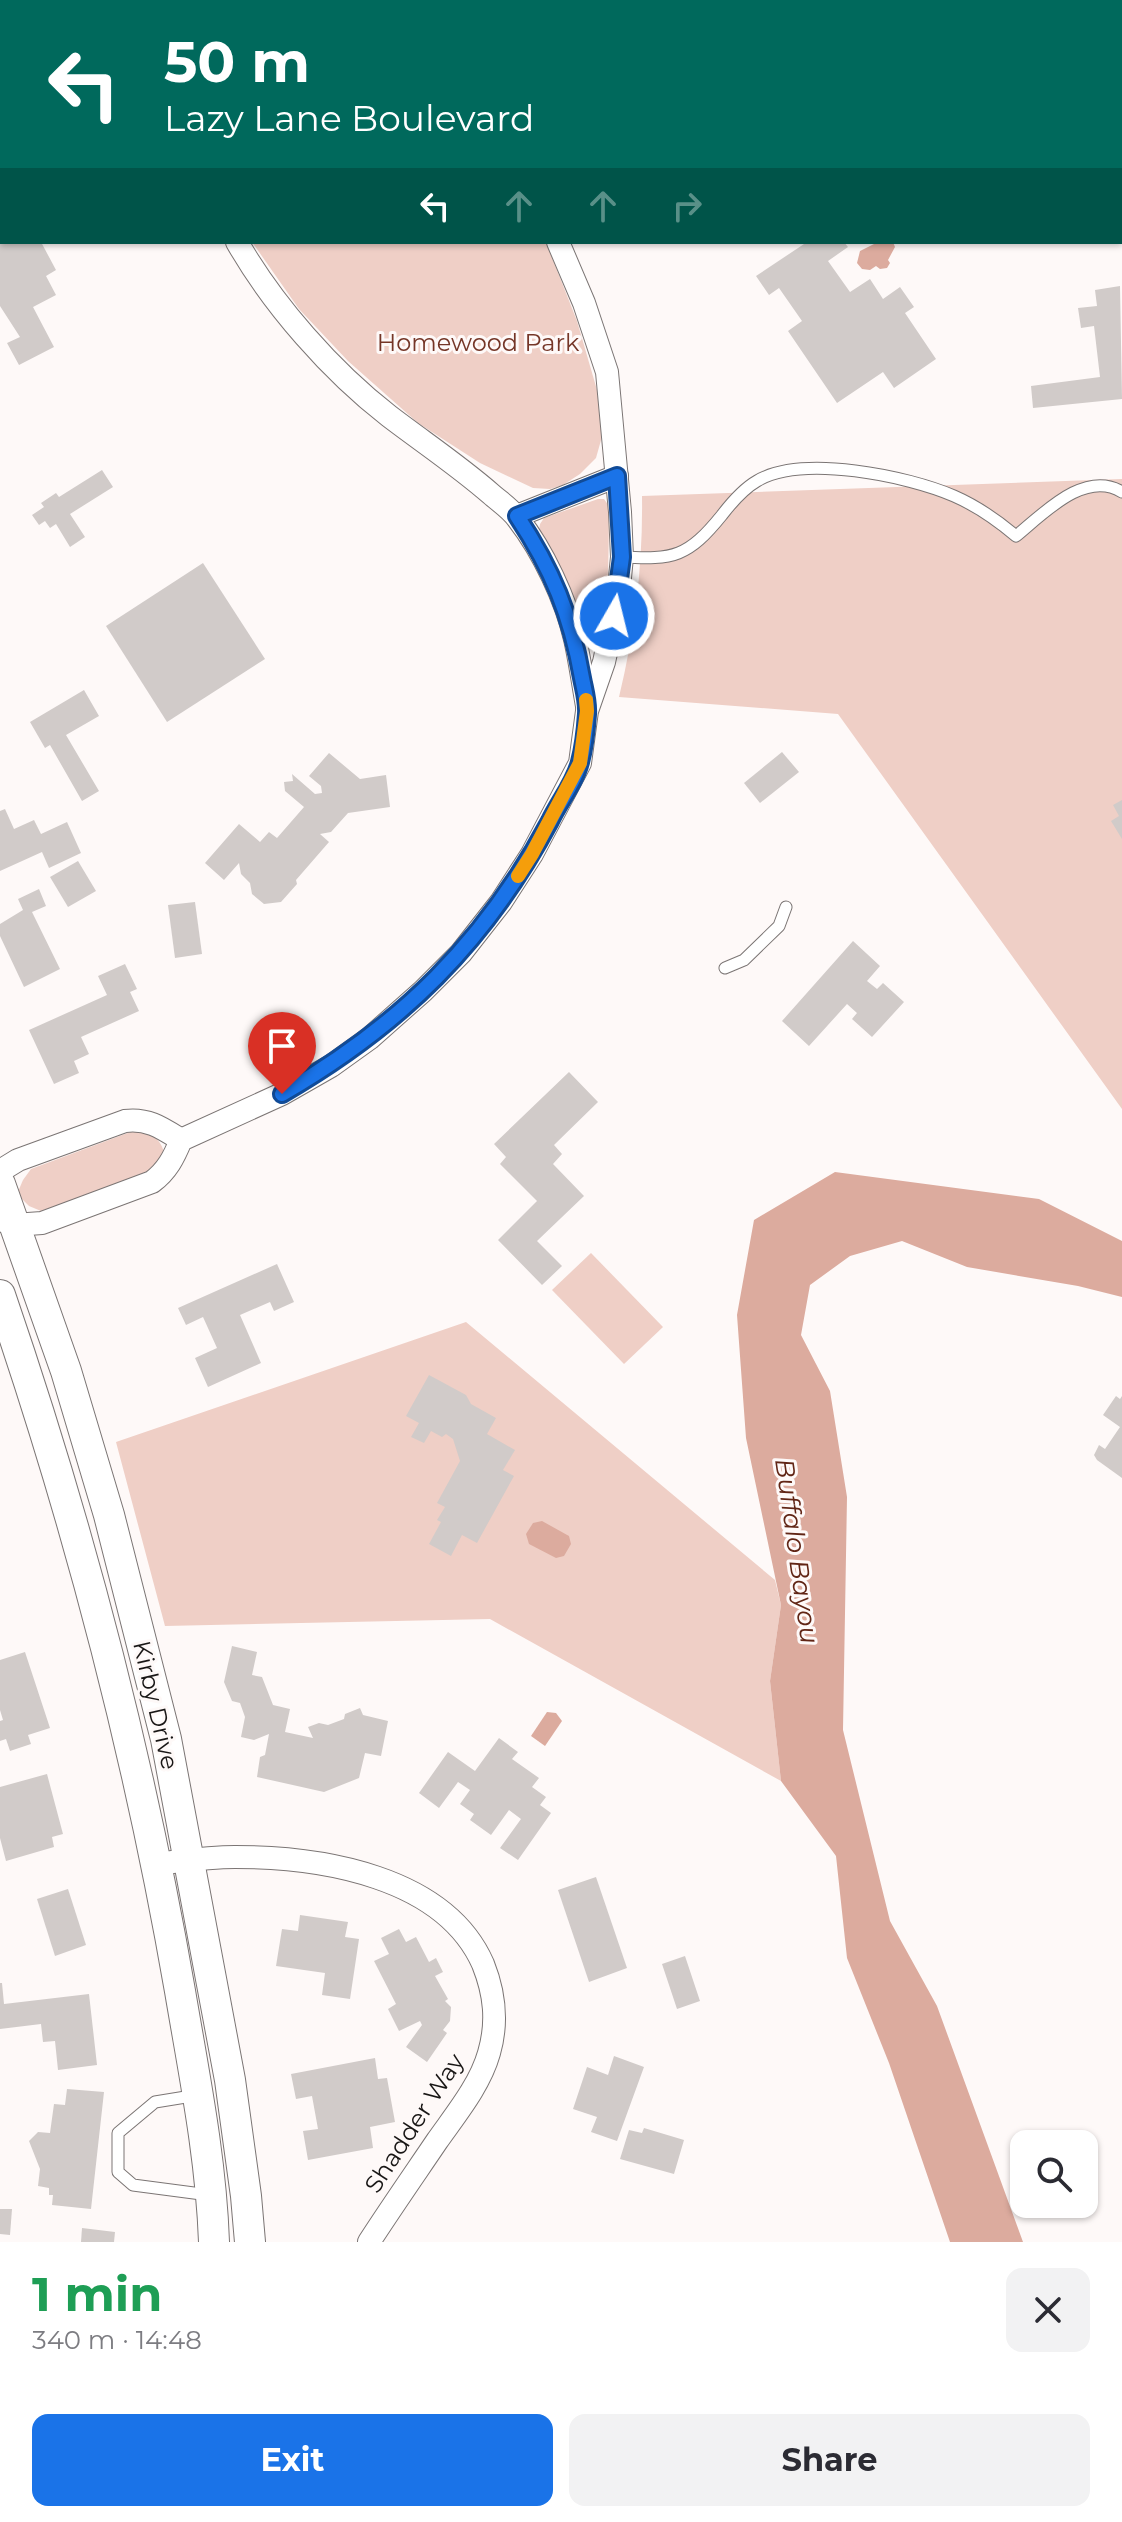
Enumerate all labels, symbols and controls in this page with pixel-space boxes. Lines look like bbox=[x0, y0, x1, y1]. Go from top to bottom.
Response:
text: 50 m bbox=[164, 28, 310, 96]
icon: left bbox=[32, 32, 136, 136]
text: Lazy Lane Boulevard bbox=[164, 96, 535, 140]
icon: left bbox=[413, 184, 457, 228]
icon: ahead bbox=[497, 184, 541, 228]
icon: ahead bbox=[581, 184, 625, 228]
icon: right bbox=[665, 184, 709, 228]
park label: Homewood Park bbox=[377, 328, 580, 357]
position arrow bbox=[572, 574, 656, 658]
pin bbox=[248, 1012, 316, 1094]
icon: arrive bbox=[260, 1024, 304, 1068]
water label: Buffalo Bayou bbox=[768, 1456, 826, 1646]
street label: Kirby Drive bbox=[127, 1638, 185, 1772]
street label: Shadder Way bbox=[358, 2048, 470, 2198]
map controls bbox=[1010, 2130, 1098, 2218]
button: search bbox=[1010, 2130, 1098, 2218]
text: 1 min bbox=[32, 2265, 162, 2323]
button: close bbox=[1006, 2268, 1090, 2352]
text: 340 m · 14:48 bbox=[32, 2324, 202, 2356]
button: Exit bbox=[32, 2414, 553, 2506]
button: Share bbox=[569, 2414, 1090, 2506]

